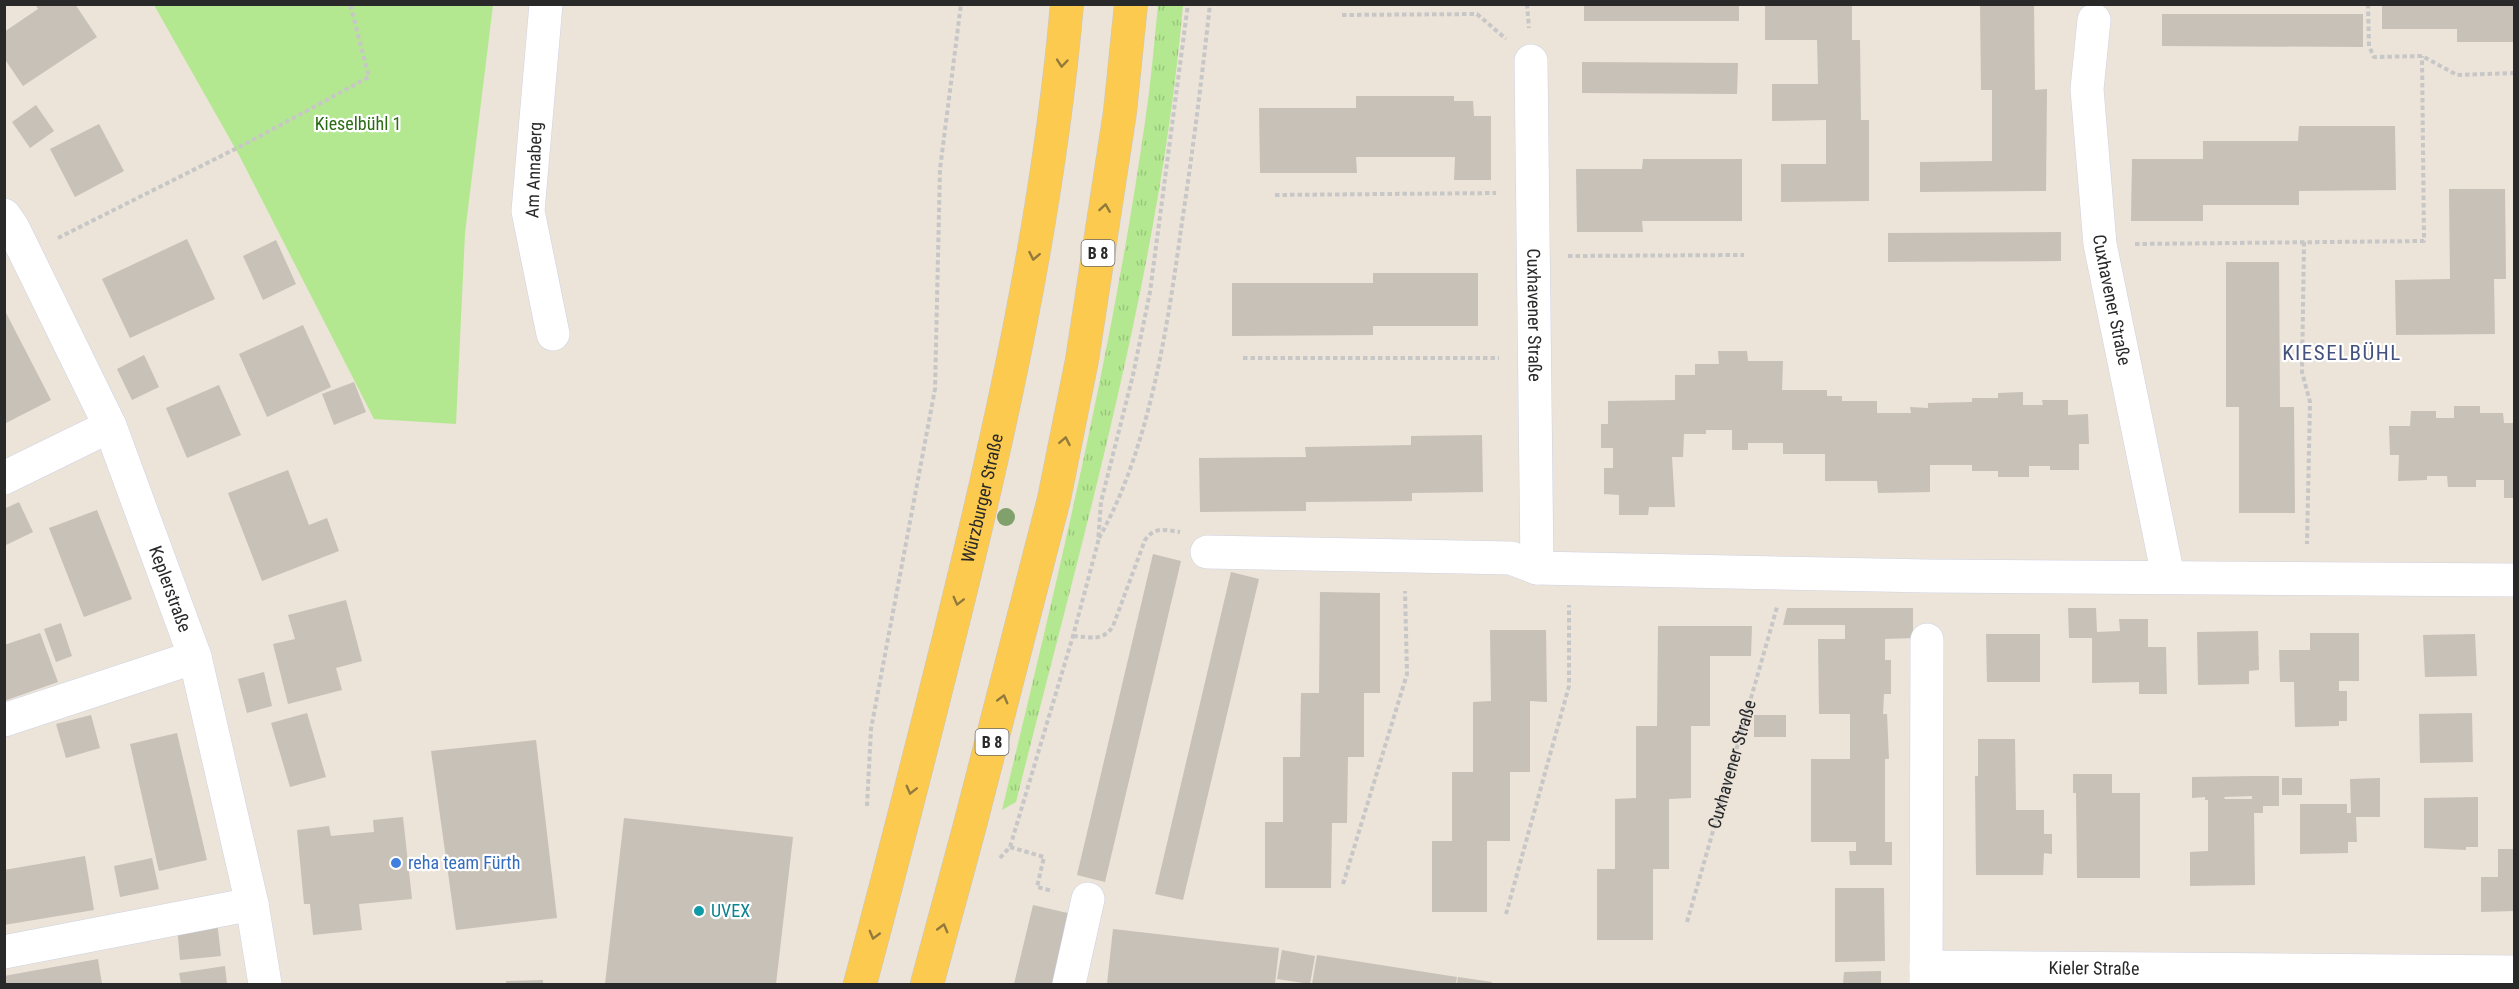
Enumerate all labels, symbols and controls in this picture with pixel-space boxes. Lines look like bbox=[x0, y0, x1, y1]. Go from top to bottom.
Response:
one-way arrow bbox=[1056, 58, 1069, 67]
park label: Kieselbühl 1 bbox=[315, 113, 401, 134]
street label: Am Annaberg bbox=[521, 122, 546, 218]
one-way arrow bbox=[1098, 203, 1111, 213]
street label: Cuxhavener Straße bbox=[2089, 234, 2136, 367]
road number: B 8 bbox=[1082, 240, 1114, 266]
street label: Cuxhavener Straße bbox=[1523, 248, 1546, 382]
one-way arrow bbox=[1028, 250, 1041, 260]
district label: KIESELBÜHL bbox=[2282, 341, 2402, 365]
street label: Würzburger Straße bbox=[957, 432, 1007, 565]
one-way arrow bbox=[1058, 437, 1071, 447]
street label: Keplerstraße bbox=[145, 543, 196, 635]
one-way arrow bbox=[953, 596, 966, 606]
one-way arrow bbox=[996, 694, 1008, 705]
street label: Cuxhavener Straße bbox=[1703, 697, 1760, 831]
road number: B 8 bbox=[976, 729, 1008, 755]
one-way arrow bbox=[906, 785, 919, 795]
place label: reha team Fürth bbox=[408, 852, 520, 873]
marker: reha team Fürth bbox=[389, 856, 403, 870]
place label: UVEX bbox=[711, 900, 750, 921]
marker: UVEX bbox=[692, 904, 706, 918]
one-way arrow bbox=[935, 923, 948, 933]
one-way arrow bbox=[868, 930, 881, 940]
street label: Kieler Straße bbox=[2048, 957, 2140, 979]

